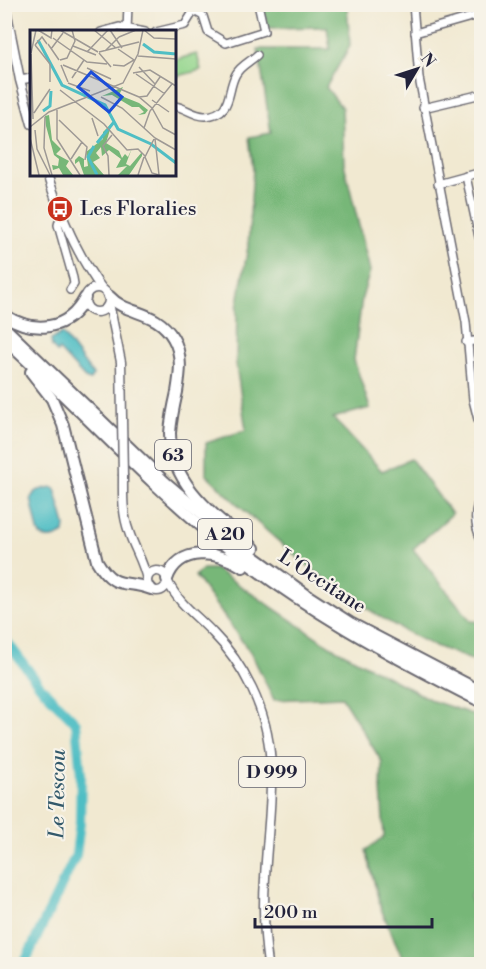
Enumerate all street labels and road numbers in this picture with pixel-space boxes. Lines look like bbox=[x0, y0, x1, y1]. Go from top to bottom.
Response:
road number: 63 bbox=[155, 440, 191, 470]
road number: A 20 bbox=[198, 519, 252, 549]
street label: L'Occitane bbox=[273, 544, 371, 620]
road number: D 999 bbox=[239, 757, 305, 787]

